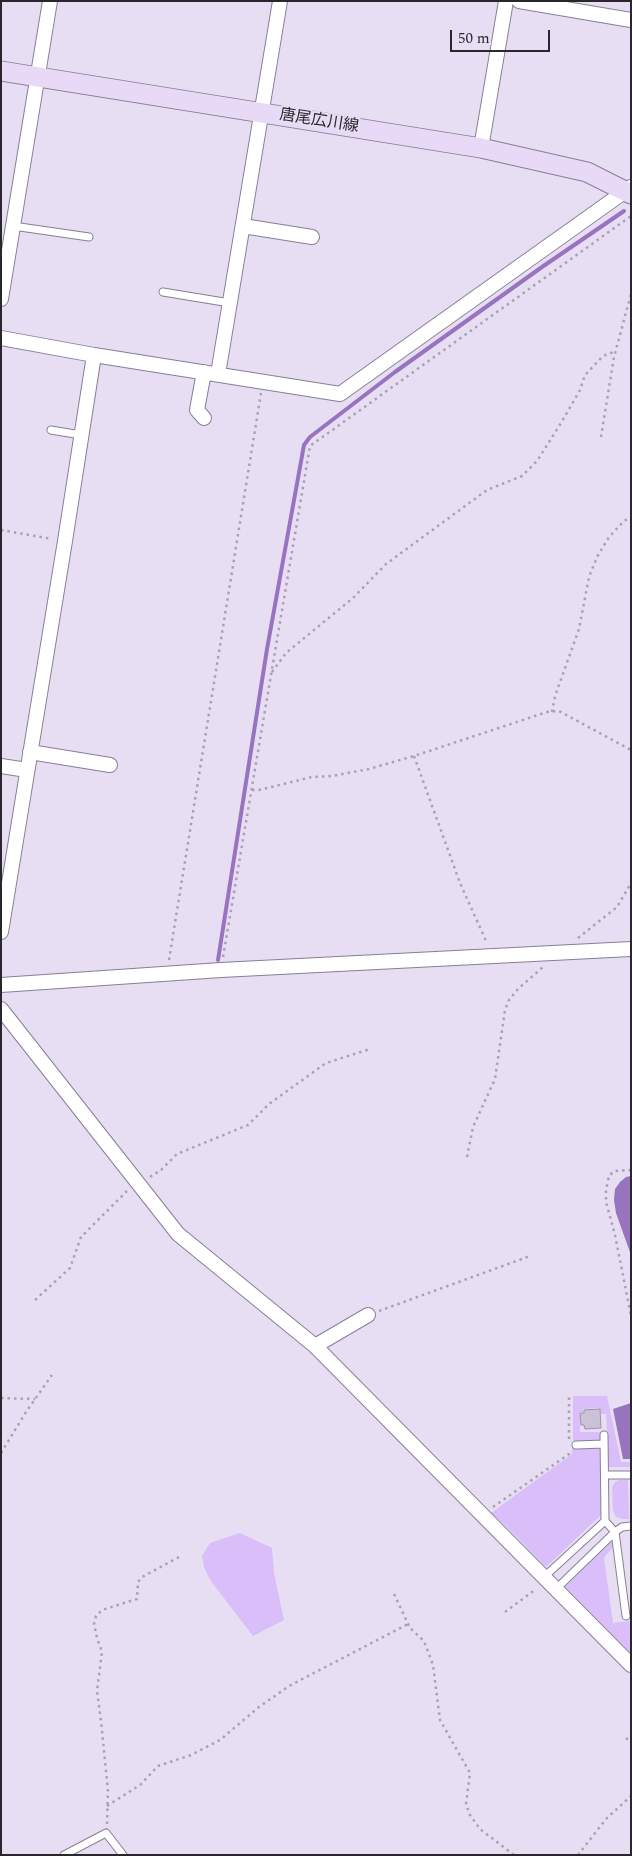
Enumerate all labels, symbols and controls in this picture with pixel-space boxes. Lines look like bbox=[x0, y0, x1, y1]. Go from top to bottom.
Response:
scale bar bbox=[452, 20, 552, 52]
text: 50 m bbox=[458, 27, 490, 50]
street label: 唐尾広川線 bbox=[278, 106, 360, 138]

